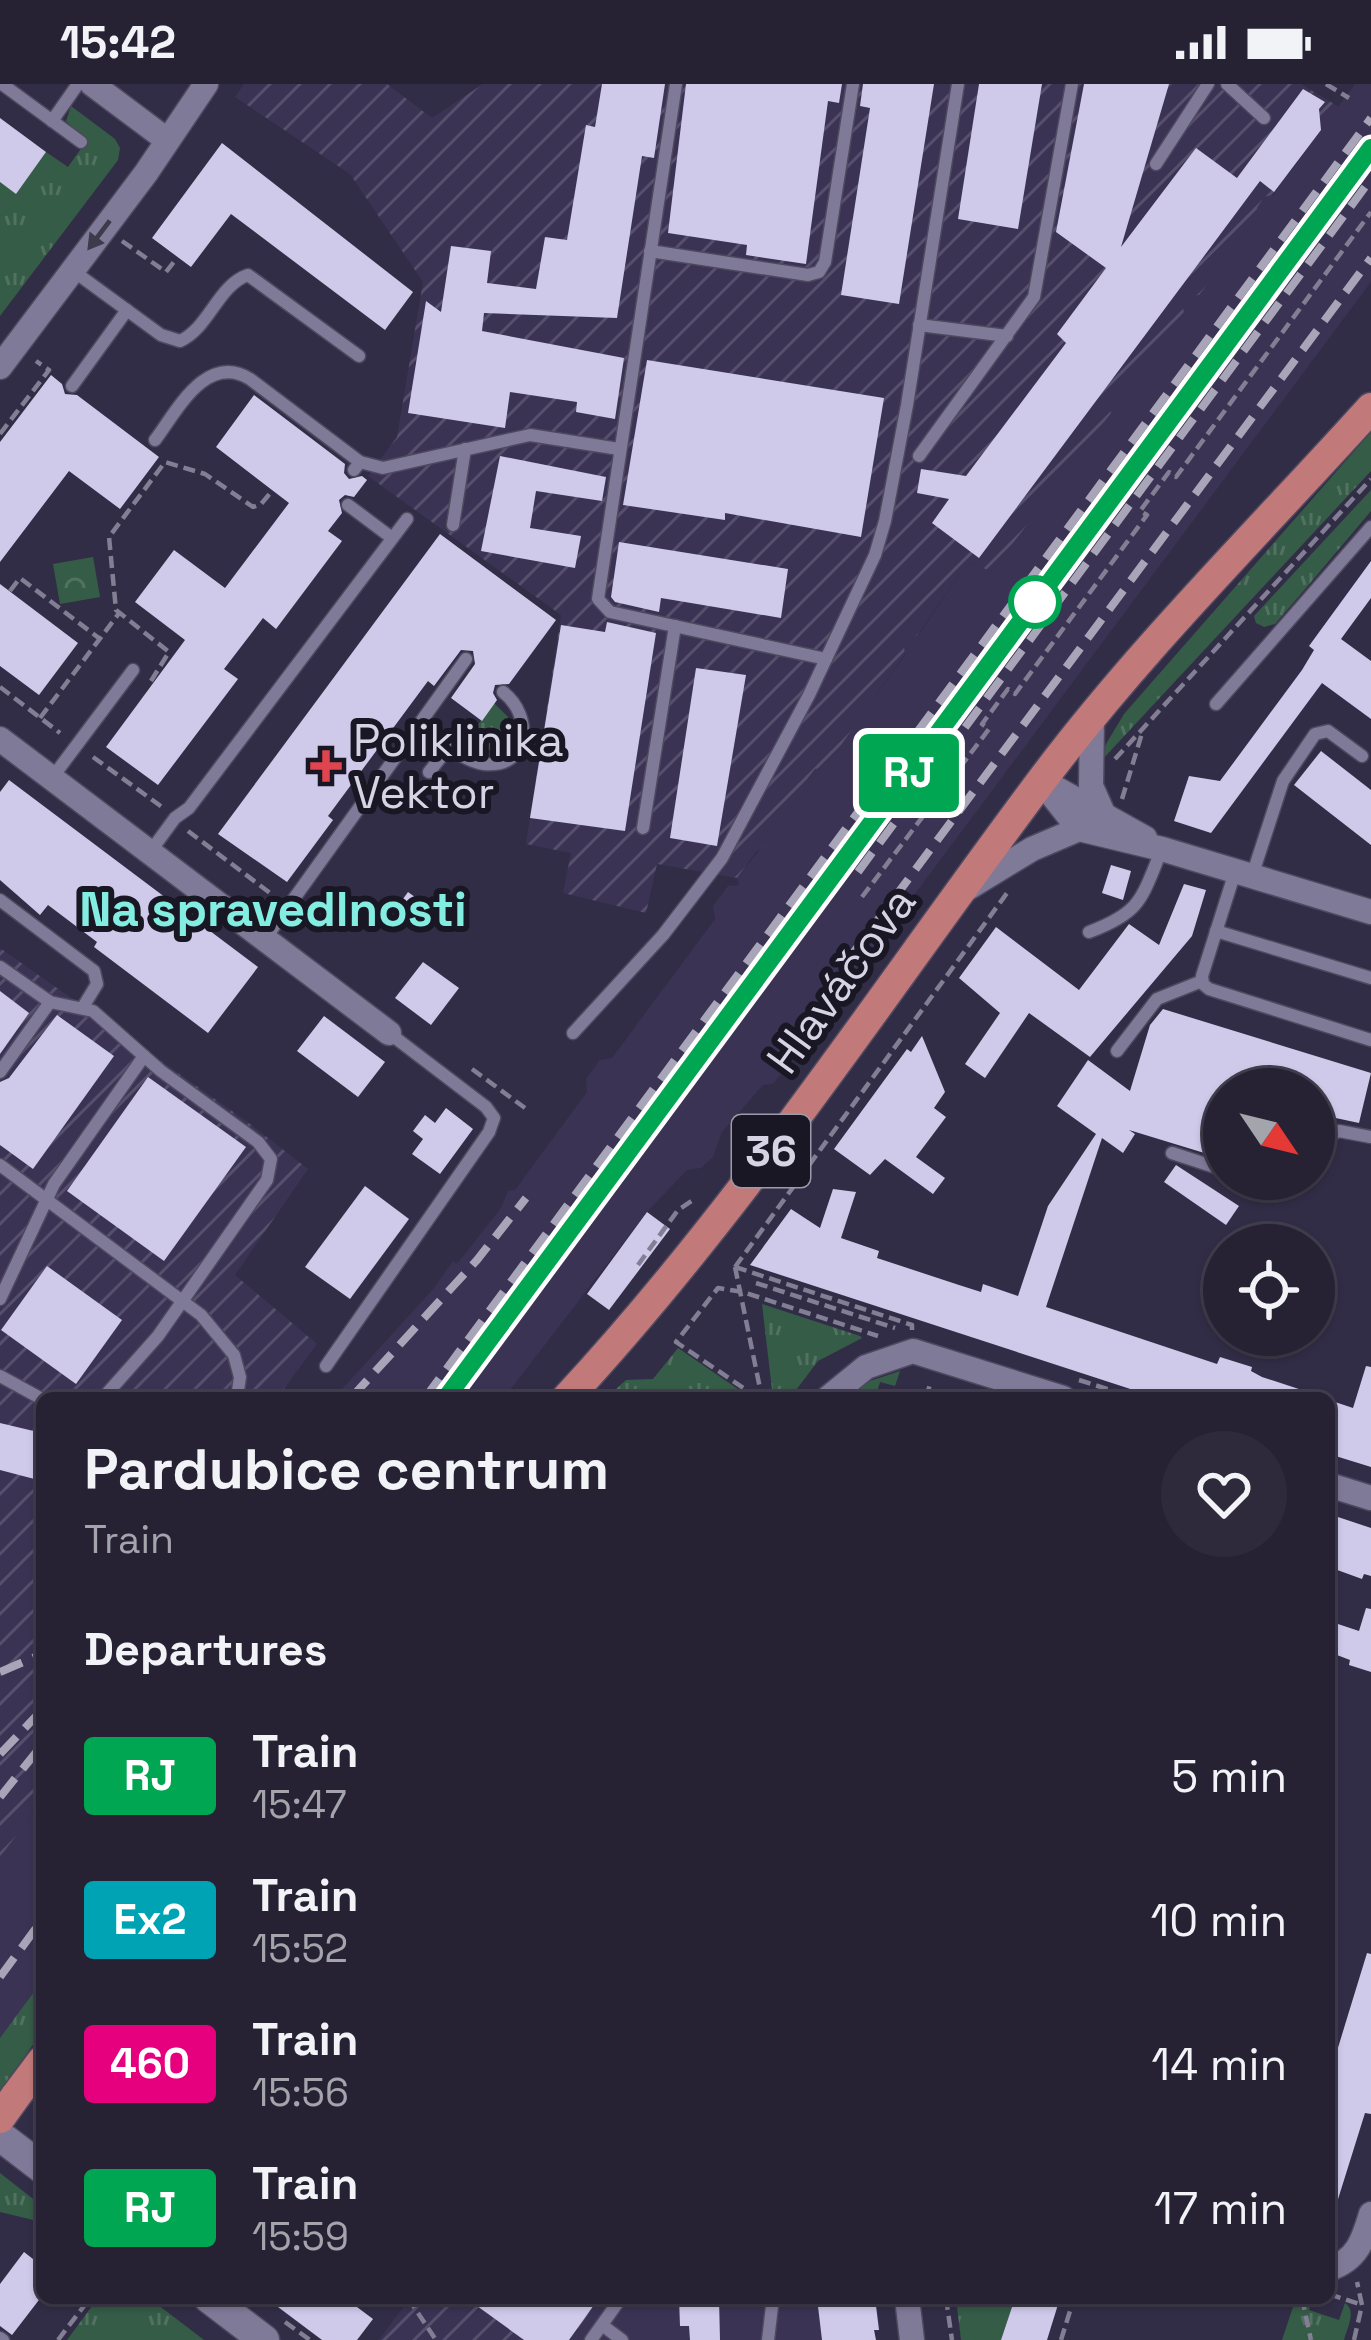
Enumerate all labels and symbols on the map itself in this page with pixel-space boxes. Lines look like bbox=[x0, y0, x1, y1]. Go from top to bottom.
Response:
one-way arrow bbox=[87, 219, 111, 250]
unlabelled marker bbox=[1010, 577, 1060, 627]
place label: Poliklinika Vektor bbox=[353, 712, 564, 821]
line badge: RJ bbox=[855, 734, 963, 812]
marker: Poliklinika Vektor bbox=[310, 750, 342, 782]
street label: Hlaváčova bbox=[754, 875, 928, 1085]
district label: Na spravedlnosti bbox=[79, 879, 467, 940]
north arrow bbox=[1203, 1068, 1335, 1200]
road number: 36 bbox=[732, 1115, 810, 1187]

